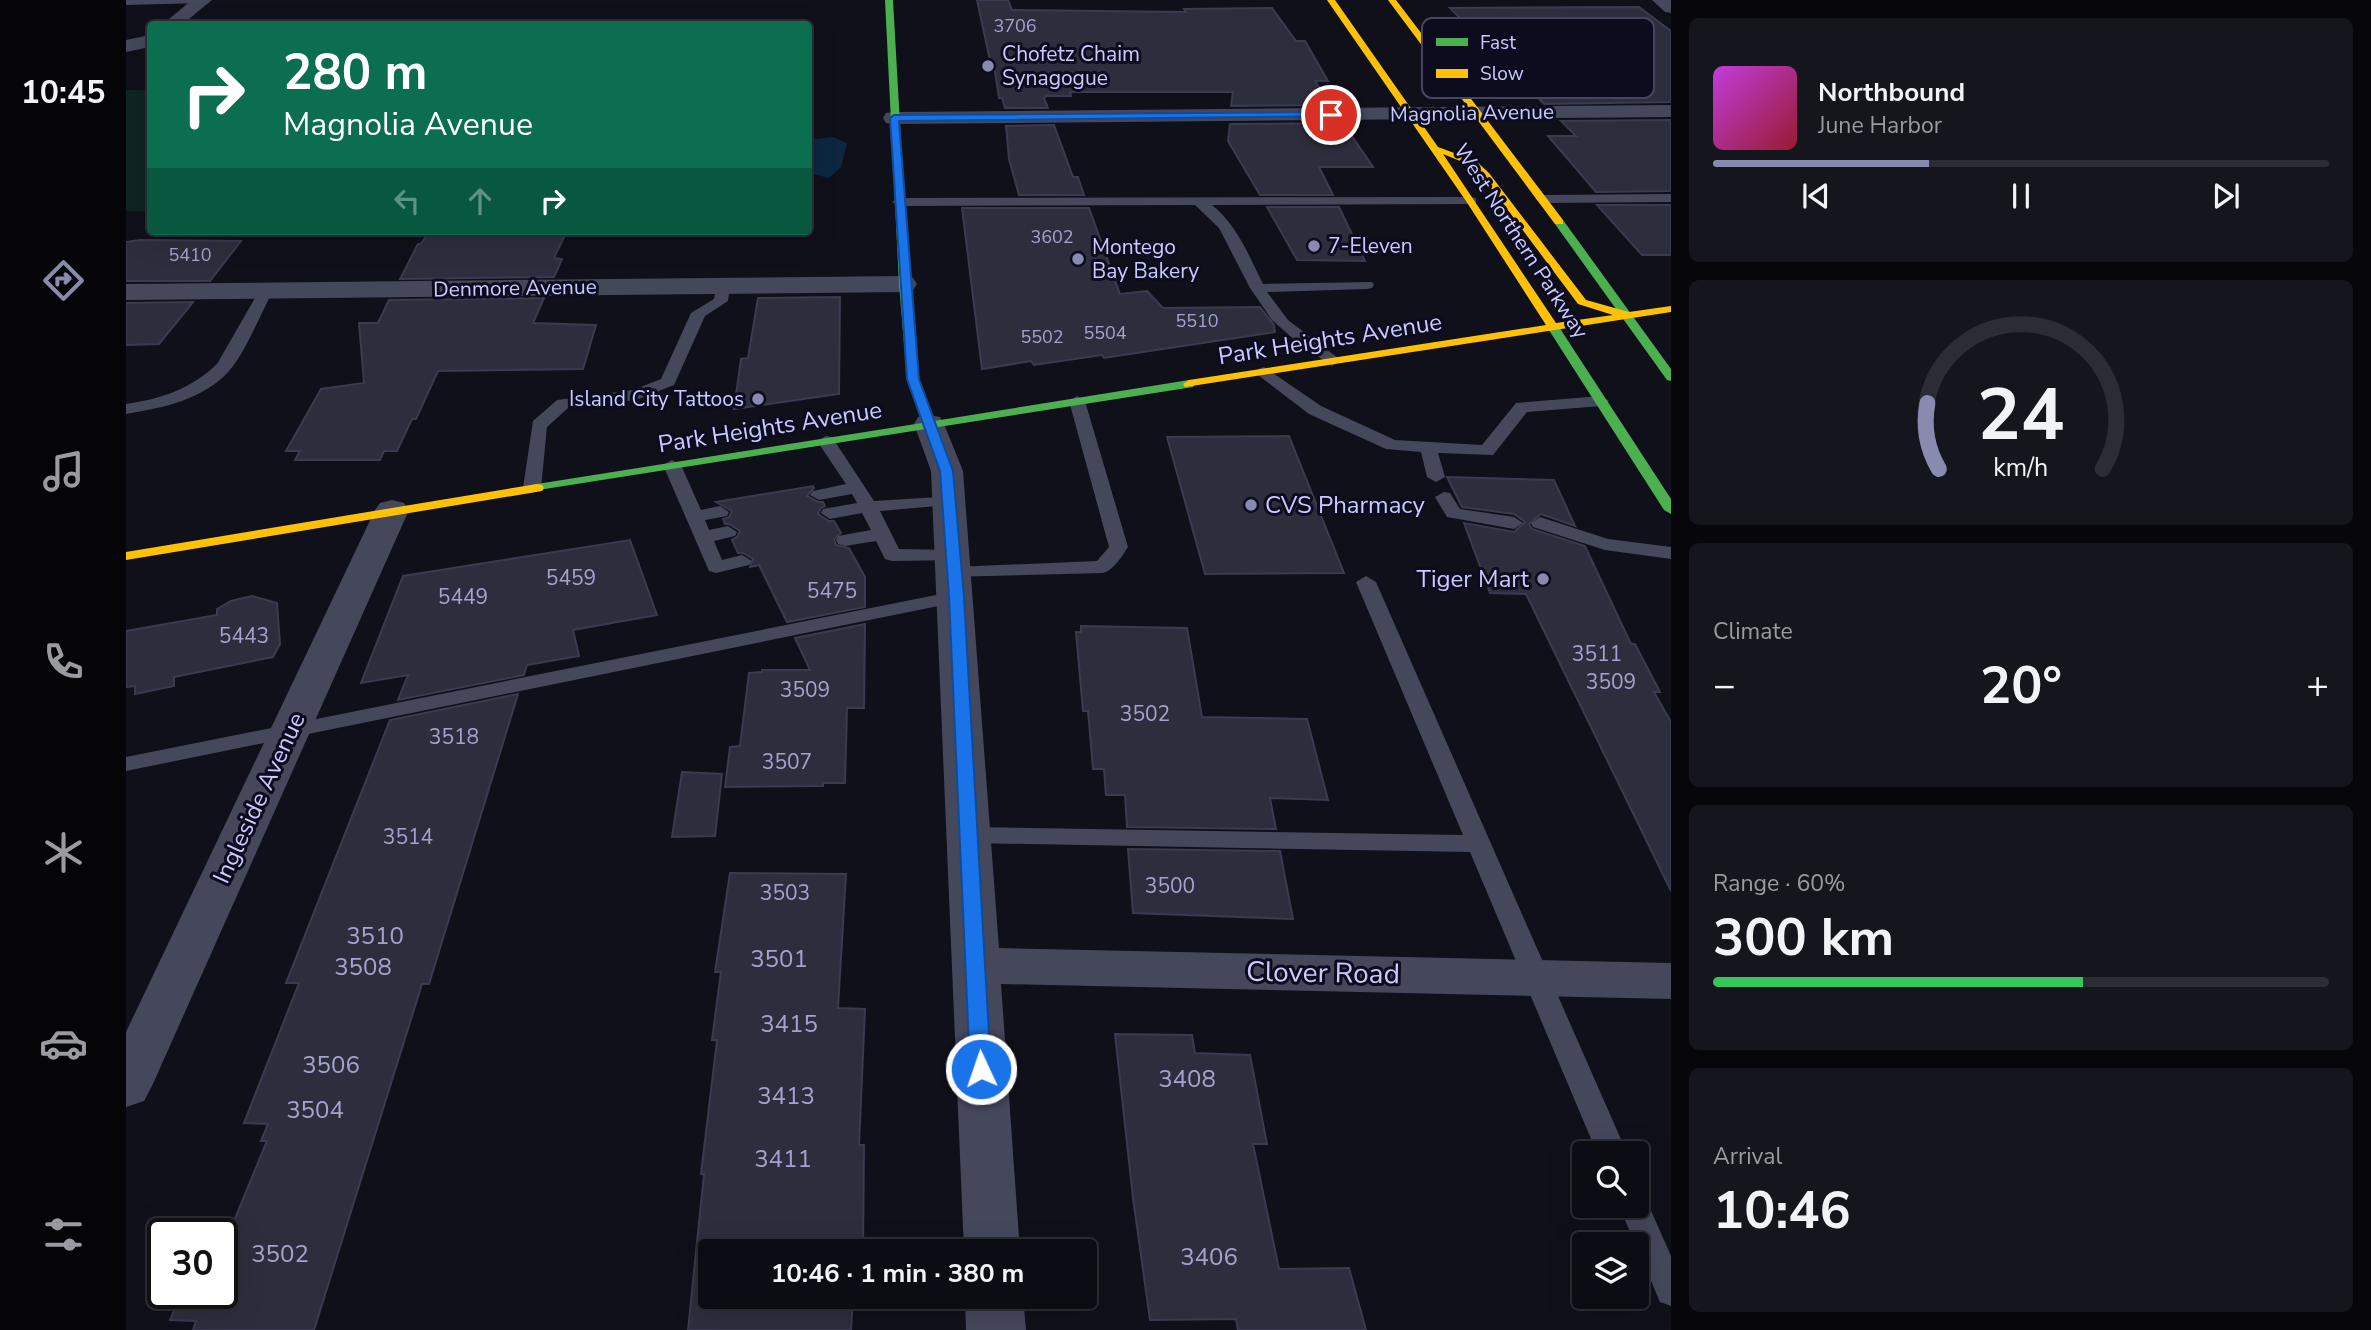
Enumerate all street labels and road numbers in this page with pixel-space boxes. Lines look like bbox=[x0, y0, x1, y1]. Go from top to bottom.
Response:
street label: Magnolia Avenue bbox=[1390, 98, 1554, 128]
street label: West Northern Parkway bbox=[1447, 138, 1595, 344]
street label: Denmore Avenue bbox=[433, 273, 597, 303]
street label: Park Heights Avenue bbox=[1216, 306, 1444, 372]
street label: Park Heights Avenue bbox=[656, 394, 884, 460]
street label: Ingleside Avenue bbox=[205, 707, 313, 889]
street label: Clover Road bbox=[1246, 953, 1400, 993]

